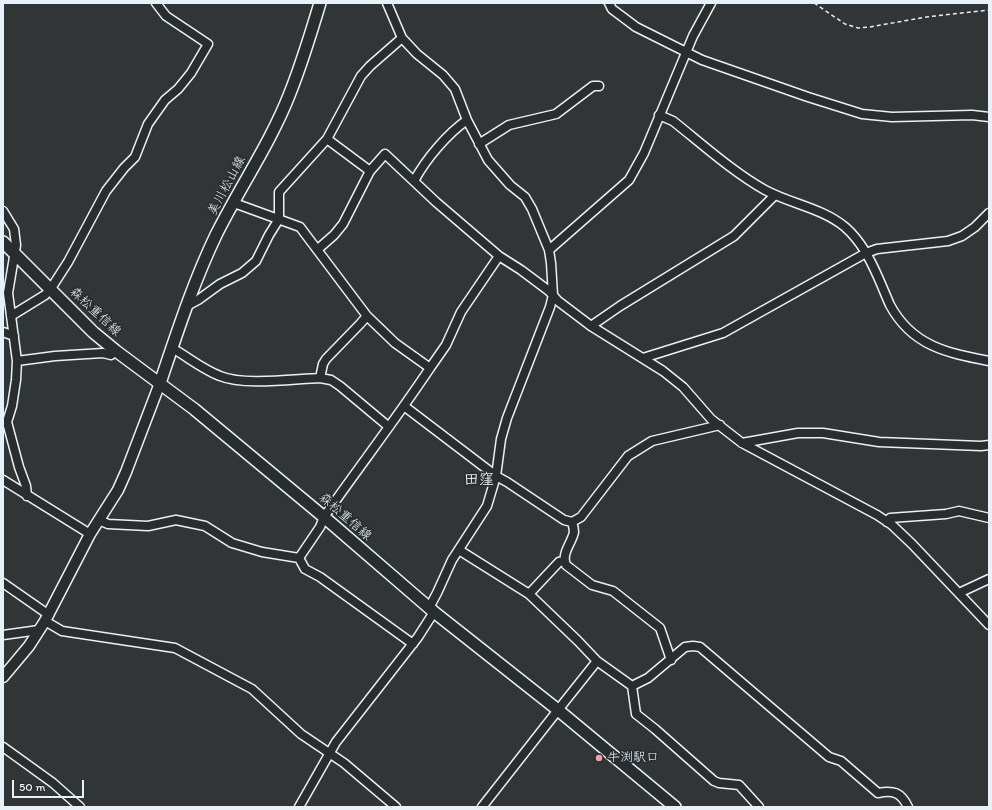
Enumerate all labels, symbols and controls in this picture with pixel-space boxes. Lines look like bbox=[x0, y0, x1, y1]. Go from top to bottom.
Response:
street label: 美川松山線 bbox=[205, 154, 249, 218]
street label: 森松重信線 bbox=[66, 284, 124, 340]
district label: 田窪 bbox=[464, 471, 494, 489]
street label: 森松重信線 bbox=[315, 490, 375, 544]
place label: 牛渕駅口 bbox=[607, 750, 659, 766]
marker: 牛渕駅口 bbox=[594, 753, 604, 763]
scale bar bbox=[14, 772, 86, 798]
text: 50 m bbox=[19, 780, 45, 794]

